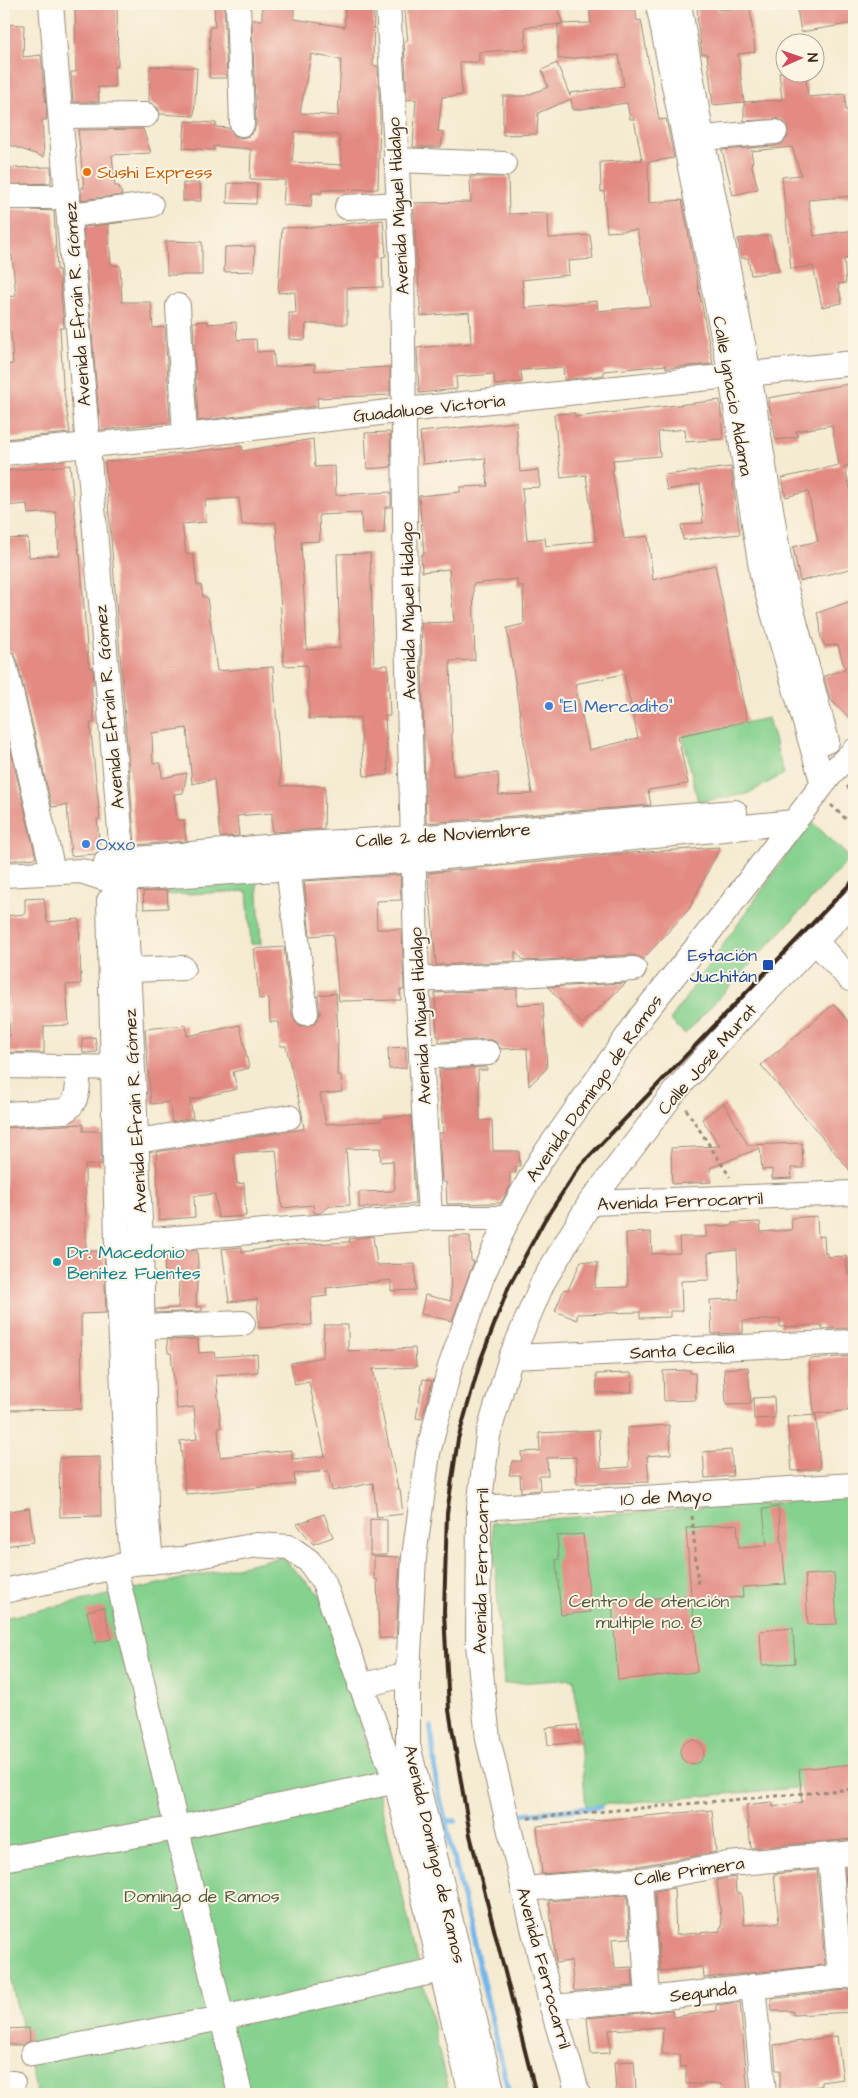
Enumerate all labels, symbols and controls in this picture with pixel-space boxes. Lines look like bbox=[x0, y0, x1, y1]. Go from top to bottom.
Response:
north arrow bbox=[776, 32, 826, 82]
text: N bbox=[802, 53, 822, 63]
street label: Avenida Miguel Hidalgo bbox=[381, 116, 417, 295]
place label: Sushi Express bbox=[97, 160, 212, 185]
marker: Sushi Express bbox=[81, 166, 93, 178]
street label: Avenida Efraín R. Gómez bbox=[58, 201, 97, 407]
street label: Calle Ignacio Aldama bbox=[705, 314, 759, 478]
street label: Guadaluoe Victoria bbox=[352, 388, 506, 429]
street label: Avenida Miguel Hidalgo bbox=[394, 522, 424, 700]
street label: Avenida Efraín R. Gómez bbox=[88, 604, 131, 810]
place label: "El Mercadito" bbox=[559, 694, 673, 719]
marker: "El Mercadito" bbox=[543, 700, 555, 712]
street label: Calle 2 de Noviembre bbox=[355, 817, 532, 854]
place label: Oxxo bbox=[96, 832, 135, 857]
marker: Oxxo bbox=[80, 838, 92, 850]
street label: Avenida Miguel Hidalgo bbox=[403, 926, 439, 1105]
place label: Estación Juchitán bbox=[688, 943, 757, 989]
marker: Estación Juchitán bbox=[761, 958, 775, 972]
street label: Avenida Domingo de Ramos bbox=[520, 990, 670, 1188]
street label: Calle José Murat bbox=[652, 998, 763, 1121]
street label: Avenida Efraín R. Gómez bbox=[118, 1008, 153, 1214]
street label: Avenida Ferrocarril bbox=[597, 1186, 764, 1217]
place label: Dr. Macedonio Benítez Fuentes bbox=[67, 1240, 201, 1286]
marker: Dr. Macedonio Benítez Fuentes bbox=[51, 1256, 63, 1268]
street label: Santa Cecilia bbox=[629, 1335, 735, 1366]
street label: 10 de Mayo bbox=[620, 1483, 712, 1513]
street label: Avenida Ferrocarril bbox=[468, 1488, 495, 1654]
park label: Centro de atención multiple no. 8 bbox=[569, 1589, 729, 1635]
street label: Avenida Domingo de Ramos bbox=[396, 1742, 472, 1966]
street label: Calle Primera bbox=[632, 1850, 746, 1893]
park label: Domingo de Ramos bbox=[124, 1884, 280, 1910]
street label: Avenida Ferrocarril bbox=[510, 1885, 577, 2052]
street label: Segunda bbox=[668, 1976, 738, 2010]

